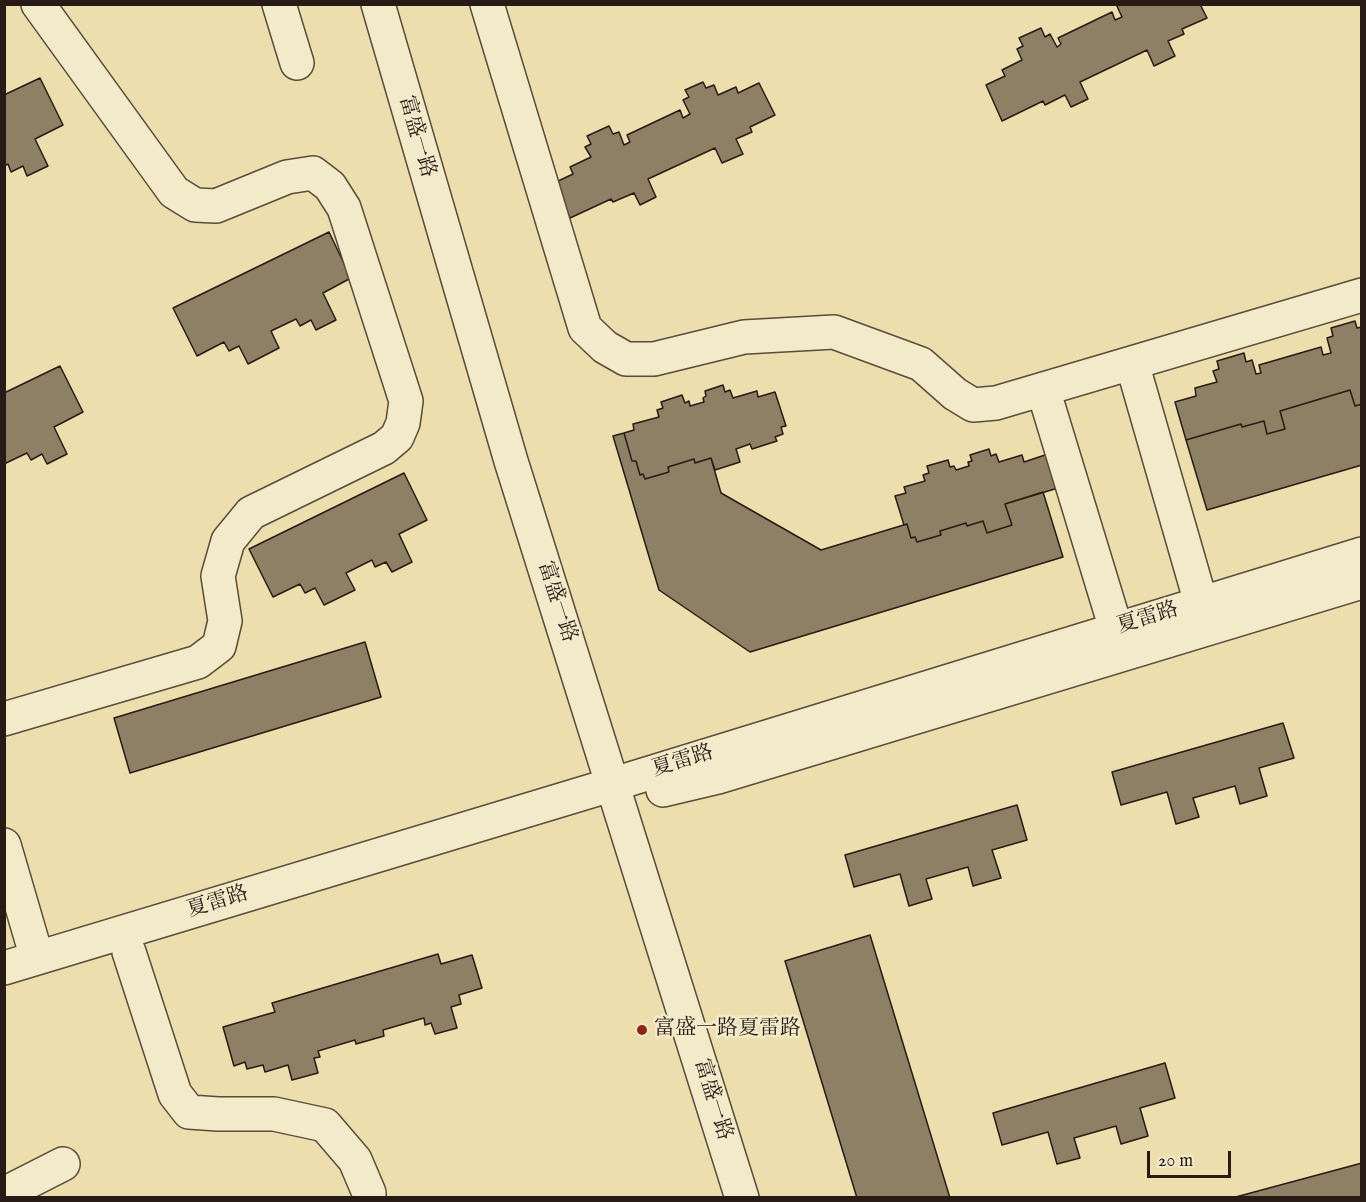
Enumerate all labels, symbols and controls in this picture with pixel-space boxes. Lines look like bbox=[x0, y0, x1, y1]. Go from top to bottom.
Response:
street label: 富盛一路 bbox=[392, 93, 440, 181]
street label: 富盛一路 bbox=[531, 558, 581, 646]
street label: 夏雷路 bbox=[1114, 598, 1182, 640]
street label: 夏雷路 bbox=[649, 741, 717, 783]
street label: 夏雷路 bbox=[184, 882, 252, 924]
place label: 富盛一路夏雷路 bbox=[654, 1017, 801, 1043]
marker: 富盛一路夏雷路 bbox=[635, 1023, 649, 1037]
street label: 富盛一路 bbox=[688, 1056, 736, 1144]
scale bar bbox=[1150, 1139, 1234, 1177]
text: 20 m bbox=[1158, 1150, 1193, 1173]

